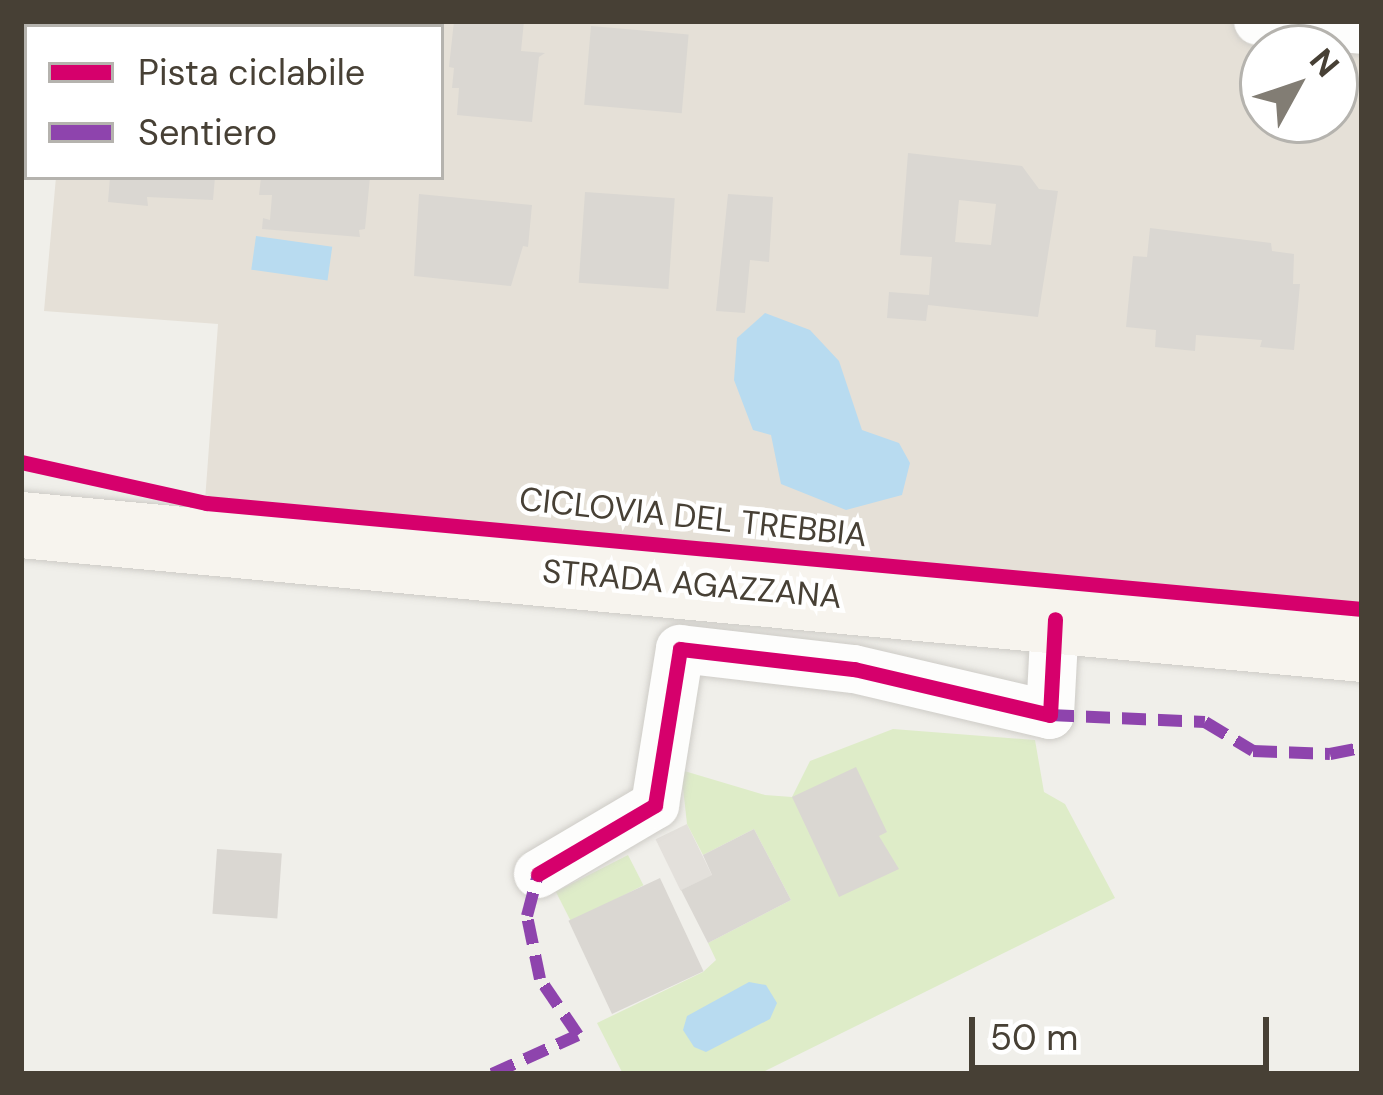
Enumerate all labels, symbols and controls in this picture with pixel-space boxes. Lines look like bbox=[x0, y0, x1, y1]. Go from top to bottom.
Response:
legend bbox=[24, 24, 444, 180]
north arrow bbox=[1239, 24, 1359, 144]
text: N bbox=[1300, 39, 1349, 86]
text: Pista ciclabile bbox=[138, 49, 365, 96]
text: Sentiero bbox=[138, 109, 277, 156]
street label: CICLOVIA DEL TREBBIA bbox=[517, 479, 869, 555]
street label: STRADA AGAZZANA bbox=[541, 551, 843, 617]
scale bar bbox=[975, 993, 1275, 1067]
text: 50 m bbox=[990, 1014, 1078, 1061]

